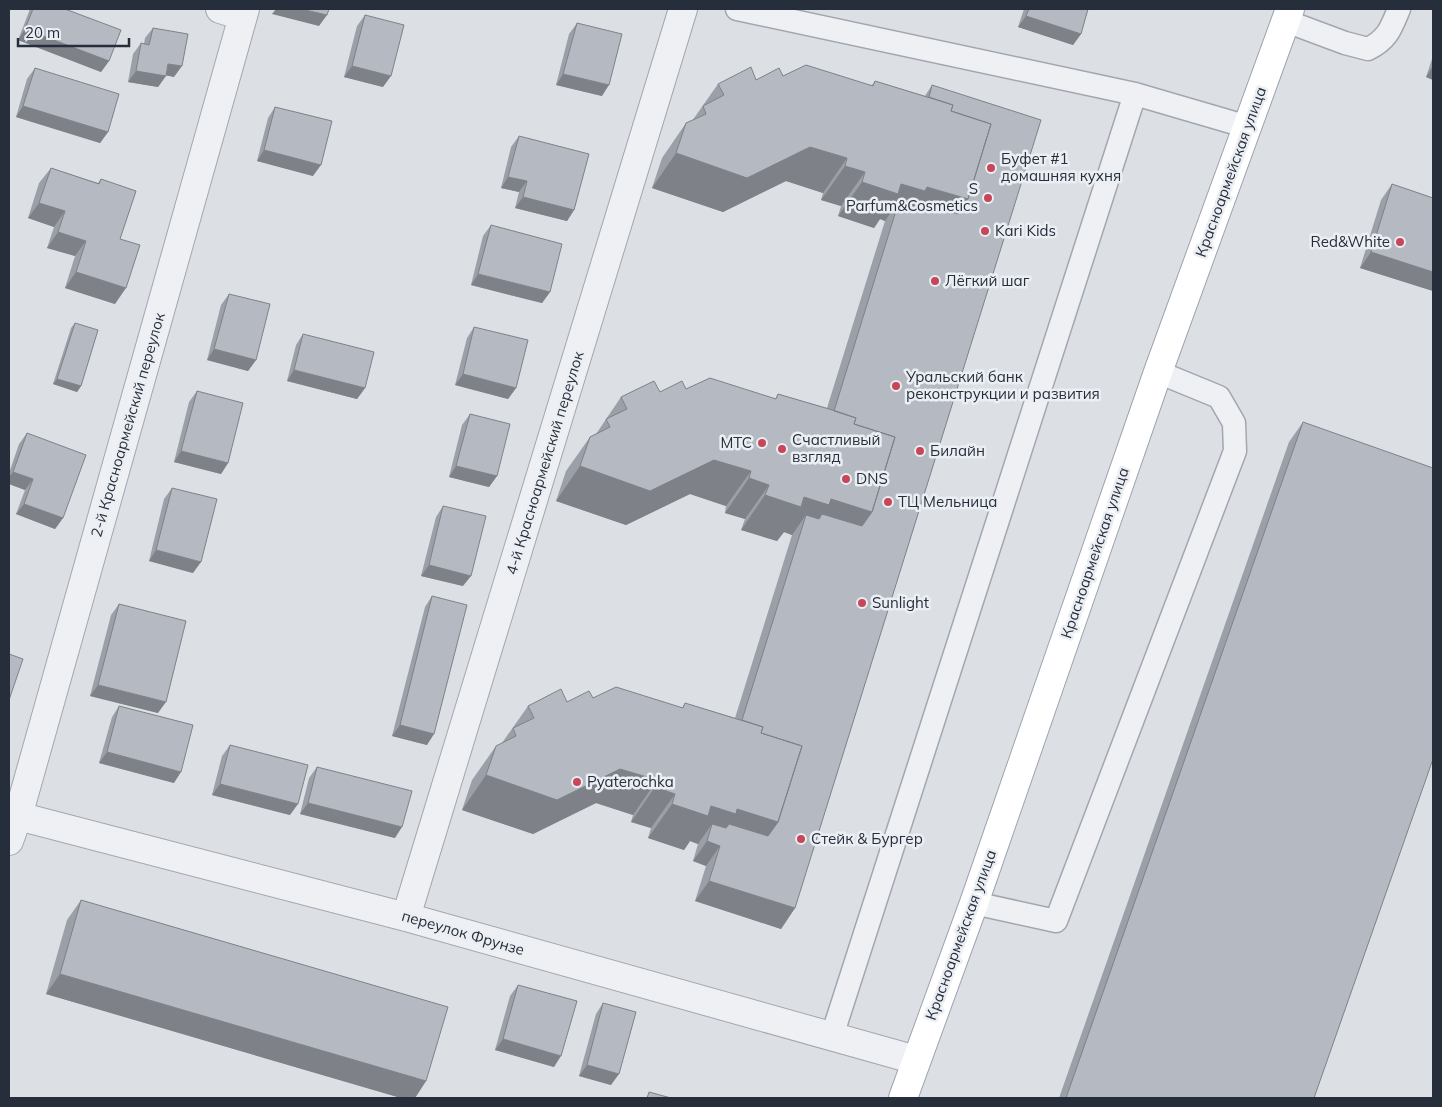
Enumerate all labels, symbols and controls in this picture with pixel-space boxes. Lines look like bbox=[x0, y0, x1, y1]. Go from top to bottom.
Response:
scale bar bbox=[18, 15, 129, 47]
text: 20 m bbox=[25, 23, 60, 42]
street label: Красноармейская улица bbox=[1191, 84, 1270, 260]
place label: Буфет #1 домашняя кухня bbox=[1001, 149, 1121, 185]
marker: Буфет #1 домашняя кухня bbox=[985, 162, 997, 174]
place label: S Parfum&Cosmetics bbox=[846, 179, 978, 215]
marker: S Parfum&Cosmetics bbox=[982, 192, 994, 204]
place label: Kari Kids bbox=[995, 221, 1056, 240]
marker: Kari Kids bbox=[979, 225, 991, 237]
place label: Red&White bbox=[1311, 232, 1390, 251]
marker: Red&White bbox=[1394, 236, 1406, 248]
place label: Лёгкий шаг bbox=[945, 271, 1030, 290]
marker: Лёгкий шаг bbox=[929, 275, 941, 287]
street label: 2-й Красноармейский переулок bbox=[86, 310, 169, 539]
street label: 4-й Красноармейский переулок bbox=[501, 348, 588, 577]
place label: Уральский банк реконструкции и развития bbox=[905, 367, 1100, 403]
marker: Уральский банк реконструкции и развития bbox=[890, 380, 902, 392]
place label: Счастливый взгляд bbox=[792, 430, 880, 466]
place label: МТС bbox=[720, 433, 752, 452]
marker: МТС bbox=[756, 437, 768, 449]
place label: Билайн bbox=[930, 441, 985, 460]
marker: Счастливый взгляд bbox=[776, 443, 788, 455]
marker: Билайн bbox=[914, 445, 926, 457]
street label: Красноармейская улица bbox=[1056, 465, 1133, 641]
place label: DNS bbox=[856, 469, 888, 488]
marker: DNS bbox=[840, 473, 852, 485]
place label: ТЦ Мельница bbox=[898, 492, 997, 511]
marker: ТЦ Мельница bbox=[882, 496, 894, 508]
place label: Sunlight bbox=[872, 593, 929, 612]
marker: Sunlight bbox=[856, 597, 868, 609]
place label: Pyaterochka bbox=[587, 772, 674, 791]
marker: Pyaterochka bbox=[571, 776, 583, 788]
place label: Стейк & Бургер bbox=[811, 829, 923, 848]
marker: Стейк & Бургер bbox=[795, 833, 807, 845]
street label: Красноармейская улица bbox=[921, 847, 1000, 1023]
street label: переулок Фрунзе bbox=[400, 906, 527, 959]

